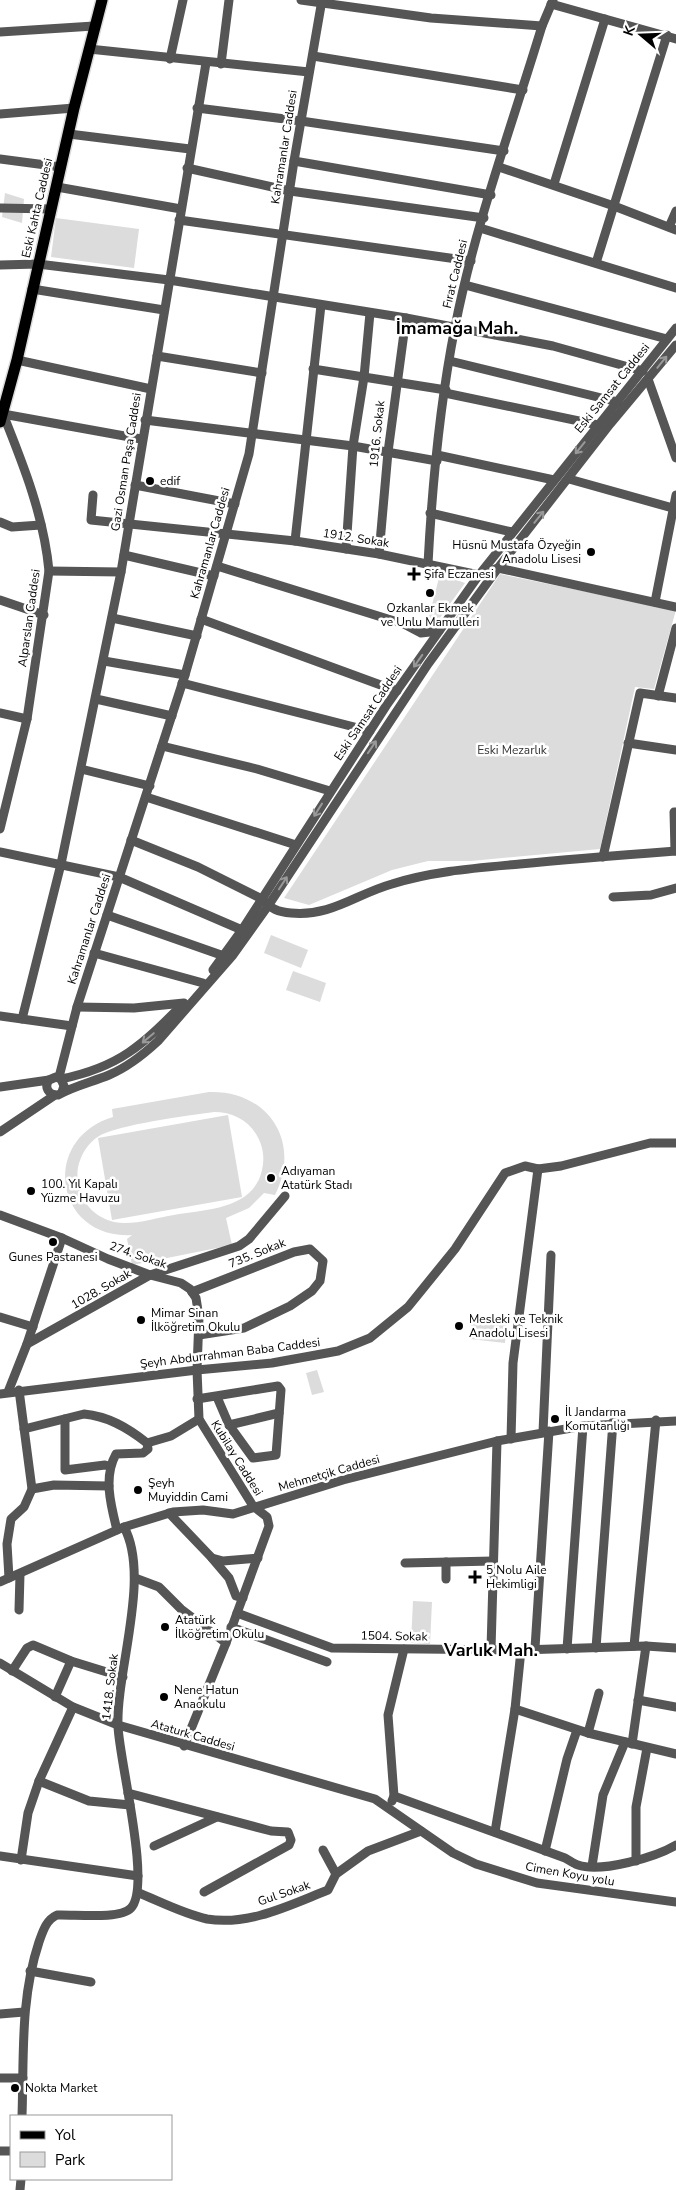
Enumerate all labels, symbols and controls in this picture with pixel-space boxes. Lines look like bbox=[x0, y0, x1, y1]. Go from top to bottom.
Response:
north arrow bbox=[616, 10, 666, 60]
text: K bbox=[619, 23, 640, 38]
street label: Kahramanlar Caddesi bbox=[267, 89, 301, 205]
street label: Eski Kahta Caddesi bbox=[18, 156, 56, 260]
street label: Fırat Caddesi bbox=[439, 238, 471, 310]
district label: İmamağa Mah. bbox=[396, 316, 518, 340]
street label: Eski Samsat Caddesi bbox=[571, 340, 653, 436]
one-way arrow bbox=[657, 356, 668, 369]
street label: Gazi Osman Paşa Caddesi bbox=[107, 392, 145, 532]
street label: 1916. Sokak bbox=[366, 399, 389, 468]
one-way arrow bbox=[574, 441, 585, 454]
place label: edif bbox=[160, 473, 181, 489]
marker: edif bbox=[144, 475, 156, 487]
street label: Kahramanlar Caddesi bbox=[186, 485, 234, 601]
one-way arrow bbox=[534, 510, 545, 523]
street label: 1912. Sokak bbox=[322, 525, 391, 551]
place label: Hüsnü Mustafa Özyeğin Anadolu Lisesi bbox=[452, 537, 581, 567]
marker: Hüsnü Mustafa Özyeğin Anadolu Lisesi bbox=[585, 546, 597, 558]
place label: Şifa Eczanesi bbox=[424, 566, 494, 582]
street label: Alparslan Caddesi bbox=[14, 568, 44, 668]
marker: Şifa Eczanesi bbox=[408, 568, 420, 580]
marker: Ozkanlar Ekmek ve Unlu Mamulleri bbox=[424, 587, 436, 599]
place label: Ozkanlar Ekmek ve Unlu Mamulleri bbox=[381, 600, 479, 630]
one-way arrow bbox=[413, 654, 423, 668]
street label: Eski Samsat Caddesi bbox=[330, 662, 406, 764]
one-way arrow bbox=[366, 740, 377, 754]
park label: Eski Mezarlık bbox=[477, 742, 548, 758]
one-way arrow bbox=[313, 803, 323, 817]
street label: Kahramanlar Caddesi bbox=[64, 872, 114, 986]
one-way arrow bbox=[278, 877, 288, 891]
one-way arrow bbox=[142, 1032, 155, 1044]
place label: Adıyaman Atatürk Stadı bbox=[281, 1163, 352, 1193]
marker: Adıyaman Atatürk Stadı bbox=[265, 1172, 277, 1184]
place label: 100. Yıl Kapalı Yüzme Havuzu bbox=[40, 1176, 120, 1206]
marker: 100. Yıl Kapalı Yüzme Havuzu bbox=[25, 1185, 37, 1197]
street label: 735. Sokak bbox=[226, 1234, 289, 1272]
marker: Gunes Pastanesi bbox=[47, 1236, 59, 1248]
street label: 274. Sokak bbox=[107, 1238, 170, 1273]
place label: Gunes Pastanesi bbox=[8, 1249, 98, 1265]
street label: 1028. Sokak bbox=[68, 1265, 135, 1313]
place label: Mimar Sinan İlköğretim Okulu bbox=[151, 1305, 240, 1335]
place label: Mesleki ve Teknik Anadolu Lisesi bbox=[469, 1311, 564, 1341]
marker: Mimar Sinan İlköğretim Okulu bbox=[135, 1314, 147, 1326]
marker: Mesleki ve Teknik Anadolu Lisesi bbox=[453, 1320, 465, 1332]
street label: Şeyh Abdurrahman Baba Caddesi bbox=[139, 1334, 321, 1372]
place label: İl Jandarma Komutanlığı bbox=[565, 1404, 630, 1434]
marker: İl Jandarma Komutanlığı bbox=[549, 1413, 561, 1425]
street label: Kubilay Caddesi bbox=[207, 1417, 267, 1499]
street label: Mehmetçik Caddesi bbox=[276, 1451, 382, 1495]
place label: Şeyh Muyiddin Cami bbox=[148, 1475, 228, 1505]
marker: Şeyh Muyiddin Cami bbox=[132, 1484, 144, 1496]
place label: 5 Nolu Aile Hekimligi bbox=[486, 1562, 547, 1592]
marker: 5 Nolu Aile Hekimligi bbox=[468, 1570, 482, 1584]
place label: Atatürk İlköğretim Okulu bbox=[175, 1612, 264, 1642]
marker: Atatürk İlköğretim Okulu bbox=[159, 1621, 171, 1633]
street label: 1504. Sokak bbox=[360, 1627, 429, 1645]
district label: Varlık Mah. bbox=[443, 1638, 538, 1662]
street label: 1418. Sokak bbox=[98, 1652, 122, 1721]
place label: Nene Hatun Anaokulu bbox=[174, 1682, 239, 1712]
marker: Nene Hatun Anaokulu bbox=[158, 1691, 170, 1703]
street label: Ataturk Caddesi bbox=[149, 1715, 237, 1755]
street label: Cimen Koyu yolu bbox=[524, 1858, 616, 1890]
street label: Gul Sokak bbox=[256, 1876, 313, 1909]
place label: Nokta Market bbox=[25, 2080, 98, 2096]
marker: Nokta Market bbox=[9, 2082, 21, 2094]
legend bbox=[10, 2115, 172, 2180]
text: Yol bbox=[54, 2125, 76, 2145]
text: Park bbox=[55, 2150, 85, 2170]

